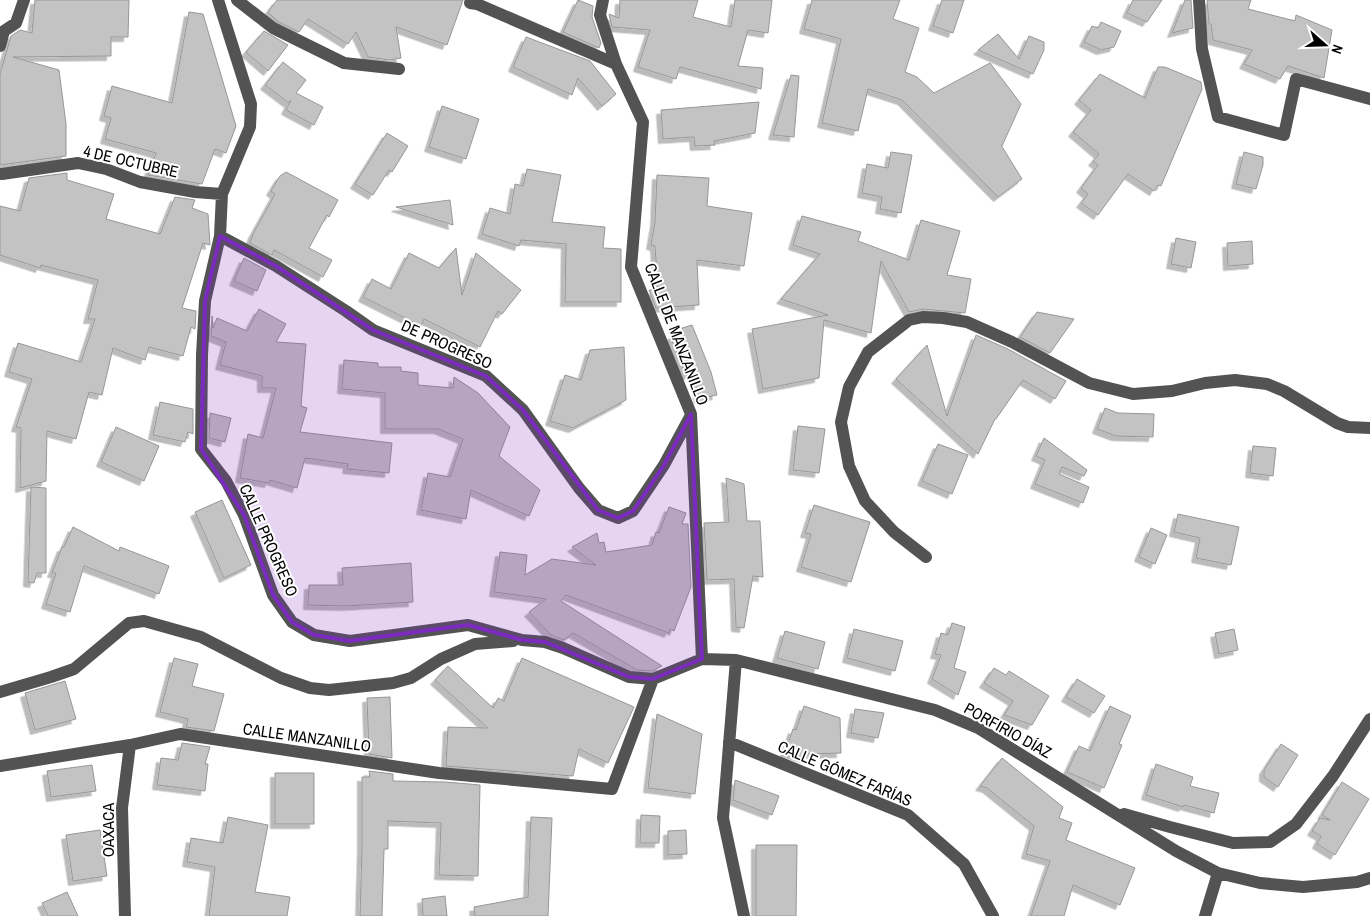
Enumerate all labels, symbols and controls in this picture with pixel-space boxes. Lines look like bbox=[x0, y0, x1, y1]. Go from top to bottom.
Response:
north arrow bbox=[1300, 20, 1350, 70]
text: N bbox=[1327, 42, 1347, 56]
street label: 4 DE OCTUBRE bbox=[81, 139, 181, 183]
street label: CALLE DE MANZANILLO bbox=[640, 260, 714, 408]
street label: DE PROGRESO bbox=[398, 314, 496, 374]
street label: CALLE PROGRESO bbox=[234, 480, 304, 600]
street label: PORFIRIO DÍAZ bbox=[960, 697, 1056, 763]
street label: CALLE MANZANILLO bbox=[242, 717, 372, 757]
street label: CALLE GÓMEZ FARÍAS bbox=[775, 735, 916, 811]
street label: OAXACA bbox=[97, 802, 119, 857]

